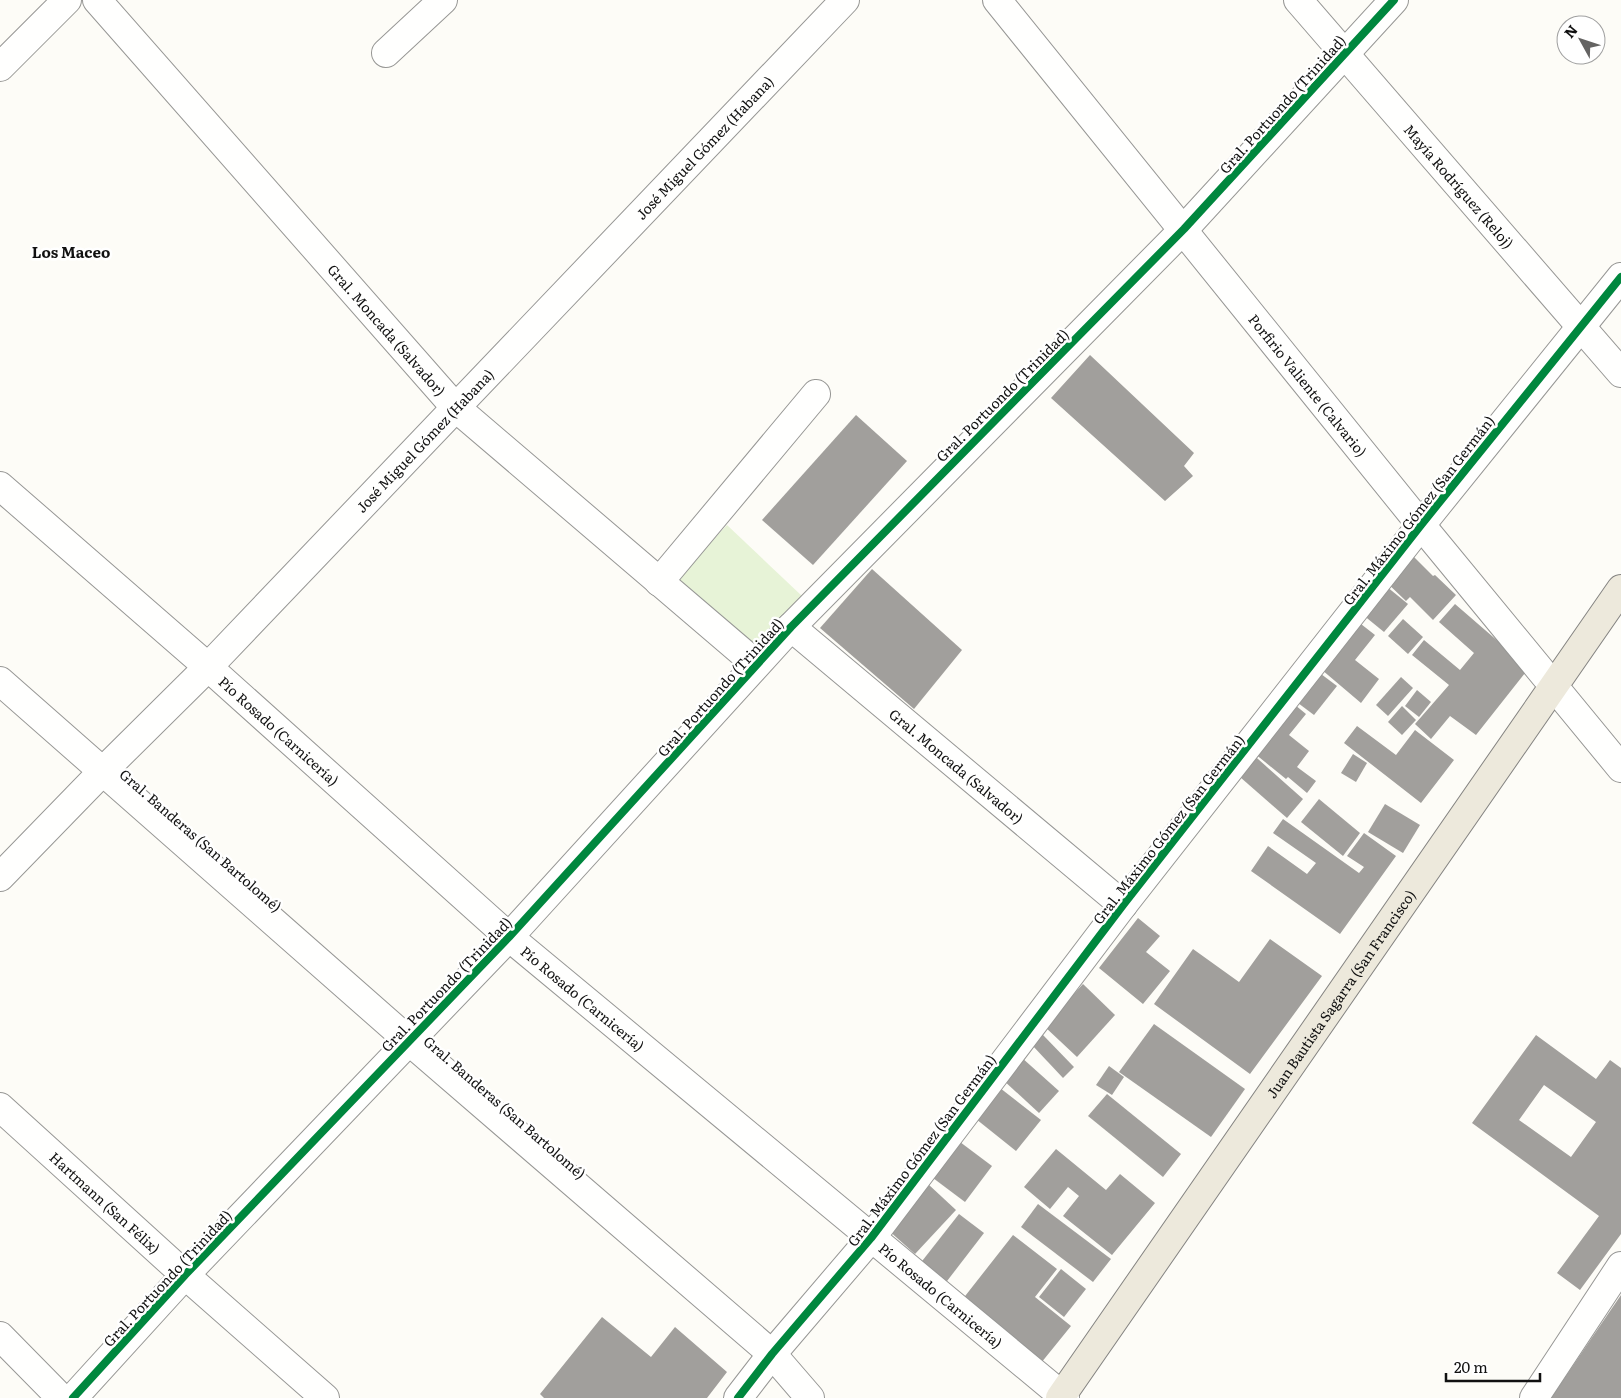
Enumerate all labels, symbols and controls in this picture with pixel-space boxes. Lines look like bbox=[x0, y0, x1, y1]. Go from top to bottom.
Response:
north arrow bbox=[1556, 15, 1606, 65]
text: N bbox=[1559, 20, 1582, 42]
street label: Gral. Portuondo (Trinidad) bbox=[1214, 30, 1350, 178]
street label: José Miguel Gómez (Habana) bbox=[631, 71, 778, 224]
street label: Mayía Rodríguez (Reloj) bbox=[1400, 120, 1518, 252]
district label: Los Maceo bbox=[32, 240, 110, 263]
street label: Gral. Moncada (Salvador) bbox=[324, 259, 450, 400]
street label: Porfirio Valiente (Calvario) bbox=[1244, 310, 1372, 461]
street label: Gral. Portuondo (Trinidad) bbox=[931, 324, 1073, 466]
street label: José Miguel Gómez (Habana) bbox=[351, 364, 498, 516]
street label: Gral. Máximo Gómez (San Germán) bbox=[1338, 411, 1498, 609]
street label: Gral. Portuondo (Trinidad) bbox=[652, 613, 788, 761]
street label: Pío Rosado (Carnicería) bbox=[215, 671, 343, 790]
street label: Gral. Moncada (Salvador) bbox=[885, 704, 1028, 828]
street label: Gral. Máximo Gómez (San Germán) bbox=[1088, 730, 1248, 928]
street label: Gral. Banderas (San Bartolomé) bbox=[116, 764, 286, 916]
street label: Juan Bautista Sagarra (San Francisco) bbox=[1261, 886, 1420, 1102]
street label: Gral. Portuondo (Trinidad) bbox=[376, 912, 516, 1056]
street label: Pío Rosado (Carnicería) bbox=[517, 941, 649, 1055]
street label: Gral. Banderas (San Bartolomé) bbox=[420, 1031, 590, 1183]
street label: Gral. Máximo Gómez (San Germán) bbox=[842, 1050, 1000, 1250]
street label: Hartmann (San Félix) bbox=[46, 1147, 165, 1258]
street label: Gral. Portuondo (Trinidad) bbox=[98, 1205, 236, 1351]
street label: Pío Rosado (Carnicería) bbox=[875, 1238, 1007, 1352]
scale bar bbox=[1446, 1350, 1540, 1382]
text: 20 m bbox=[1454, 1355, 1488, 1378]

